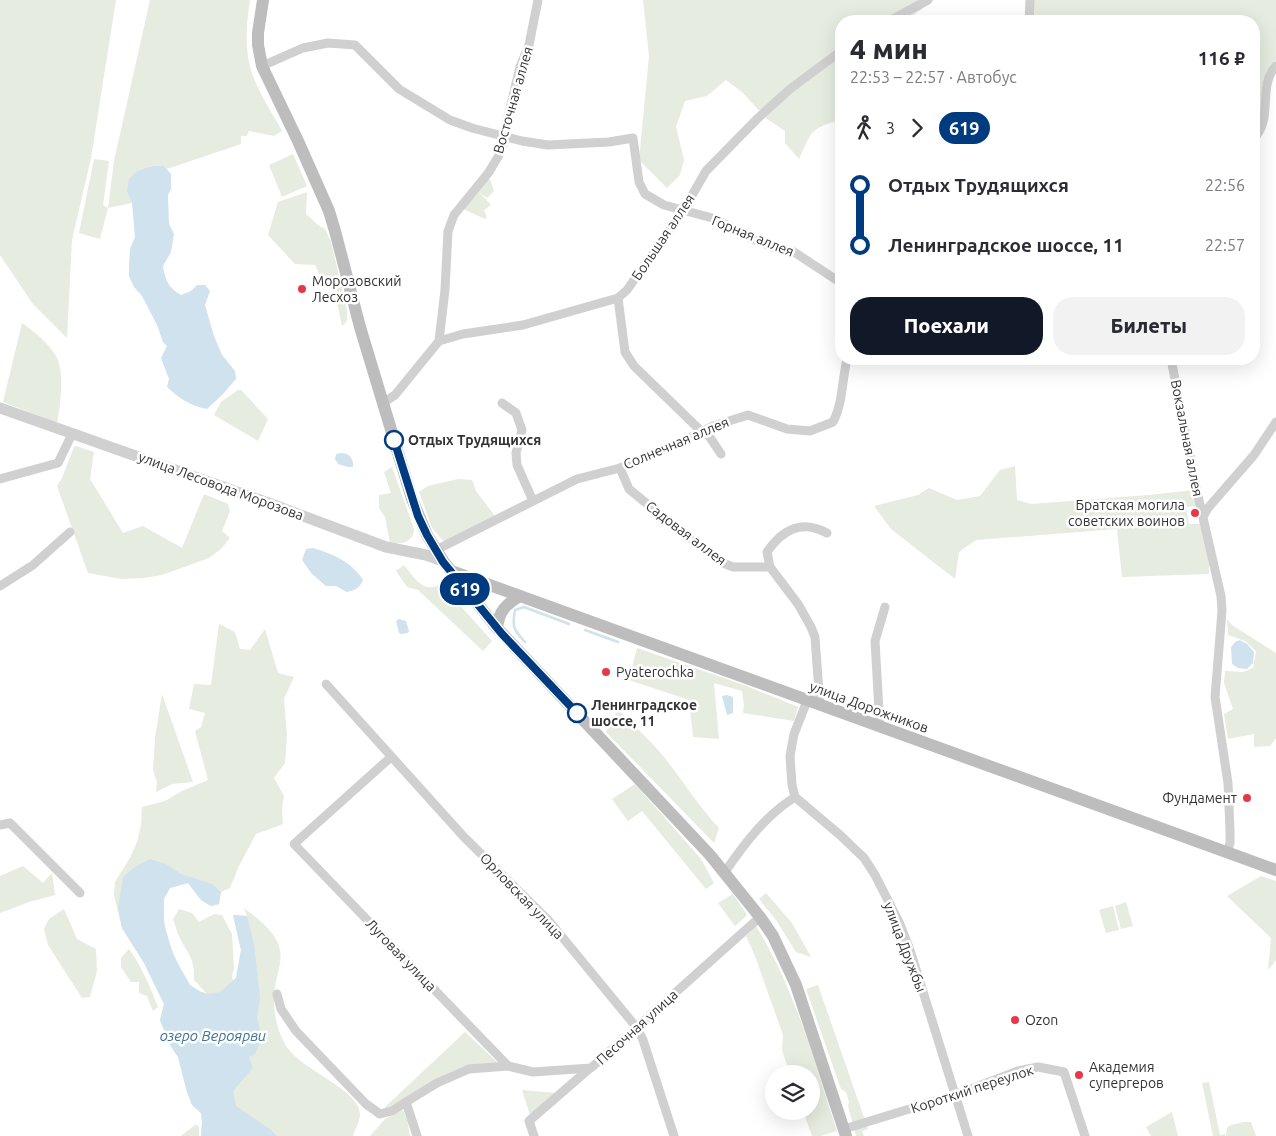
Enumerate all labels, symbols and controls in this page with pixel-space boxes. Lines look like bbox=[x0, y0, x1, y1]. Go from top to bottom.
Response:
text: 4 мин bbox=[850, 33, 928, 64]
street label: Восточная аллея bbox=[490, 45, 536, 155]
text: 116 ₽ bbox=[1198, 47, 1245, 69]
text: 22:53 – 22:57 · Автобус bbox=[850, 68, 1017, 86]
icon: walk bbox=[850, 114, 878, 142]
icon: forward bbox=[903, 114, 931, 142]
text: 619 bbox=[949, 118, 980, 138]
text: 3 bbox=[886, 119, 895, 137]
text: Отдых Трудящихся bbox=[888, 174, 1069, 196]
text: 22:56 bbox=[1205, 176, 1245, 194]
street label: Большая аллея bbox=[628, 191, 698, 283]
street label: Горная аллея bbox=[710, 212, 796, 260]
text: Ленинградское шоссе, 11 bbox=[888, 234, 1124, 256]
text: 22:57 bbox=[1205, 236, 1245, 254]
place label: Морозовский Лесхоз bbox=[312, 273, 402, 305]
marker: Морозовский Лесхоз bbox=[296, 283, 308, 295]
button: Поехали bbox=[850, 297, 1043, 355]
button: Билеты bbox=[1053, 297, 1245, 355]
street label: Вокзальная аллея bbox=[1168, 378, 1206, 498]
street label: Солнечная аллея bbox=[621, 414, 731, 472]
marker: Отдых Трудящихся bbox=[384, 430, 404, 450]
place label: Отдых Трудящихся bbox=[408, 432, 541, 448]
street label: улица Лесовода Морозова bbox=[136, 449, 306, 523]
place label: Братская могила советских воинов bbox=[1068, 497, 1185, 529]
street label: Садовая аллея bbox=[643, 498, 729, 568]
marker: Братская могила советских воинов bbox=[1189, 507, 1201, 519]
line badge: 619 bbox=[436, 573, 494, 605]
text: 619 bbox=[450, 579, 480, 599]
place label: Pyaterochka bbox=[616, 664, 694, 680]
marker: Pyaterochka bbox=[600, 666, 612, 678]
street label: улица Дорожников bbox=[807, 678, 931, 736]
place label: Ленинградское шоссе, 11 bbox=[591, 697, 697, 729]
marker: Ленинградское шоссе, 11 bbox=[567, 703, 587, 723]
place label: Фундамент bbox=[1162, 790, 1237, 806]
marker: Фундамент bbox=[1241, 792, 1253, 804]
street label: Орловская улица bbox=[477, 850, 567, 942]
street label: улица Дружбы bbox=[880, 900, 930, 994]
street label: Луговая улица bbox=[363, 916, 439, 994]
street label: Песочная улица bbox=[593, 986, 681, 1068]
place label: Ozon bbox=[1025, 1012, 1058, 1028]
marker: Ozon bbox=[1009, 1014, 1021, 1026]
water label: озеро Вероярви bbox=[160, 1027, 266, 1044]
place label: Академия супергеров bbox=[1089, 1059, 1164, 1091]
street label: Короткий переулок bbox=[909, 1062, 1035, 1116]
map controls bbox=[765, 1065, 820, 1120]
button: layers bbox=[765, 1065, 820, 1120]
marker: Академия супергеров bbox=[1073, 1069, 1085, 1081]

